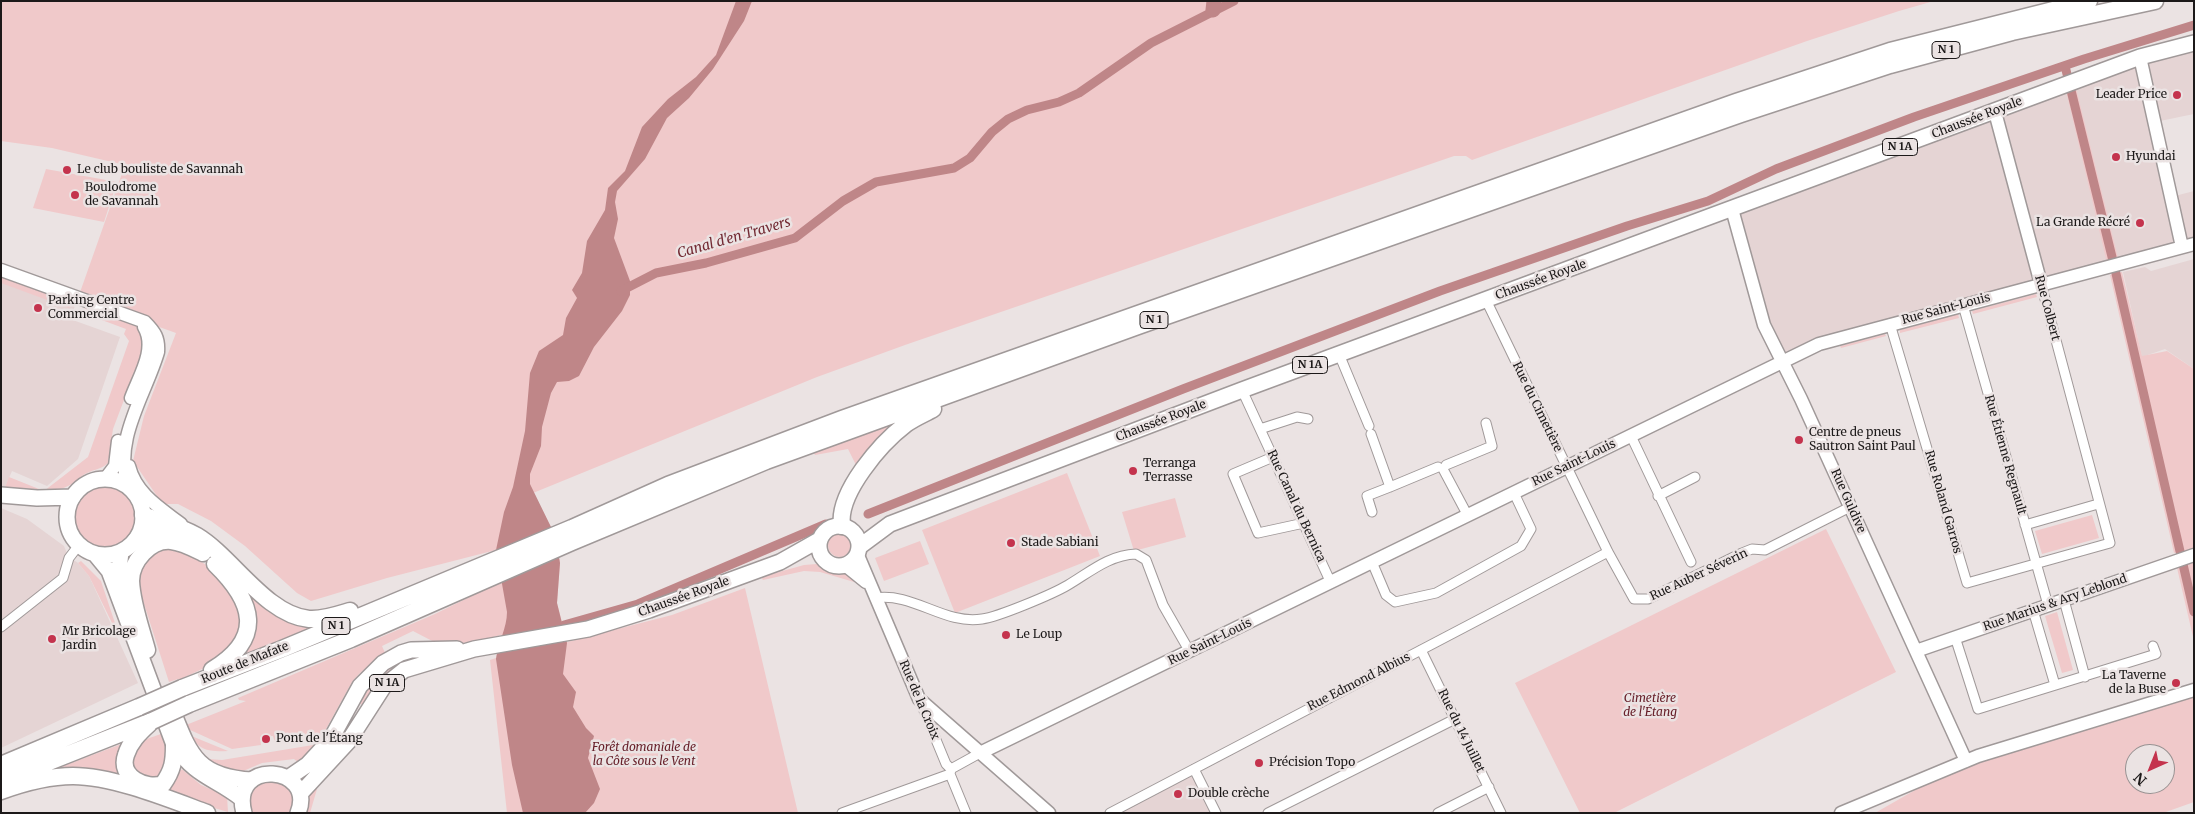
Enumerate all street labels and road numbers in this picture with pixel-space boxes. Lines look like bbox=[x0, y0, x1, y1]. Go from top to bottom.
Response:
road number: N 1 bbox=[1932, 42, 1960, 58]
street label: Chaussée Royale bbox=[1930, 94, 2024, 142]
road number: N 1A bbox=[1882, 138, 1918, 156]
street label: Chaussée Royale bbox=[1494, 257, 1588, 303]
street label: Rue Colbert bbox=[2031, 274, 2063, 342]
street label: Rue Saint-Louis bbox=[1900, 290, 1992, 328]
road number: N 1 bbox=[1140, 312, 1168, 328]
road number: N 1A bbox=[1292, 356, 1328, 374]
street label: Rue du Cimetière bbox=[1509, 360, 1565, 454]
street label: Rue Étienne Regnault bbox=[1981, 393, 2029, 517]
street label: Chaussée Royale bbox=[1114, 397, 1208, 445]
street label: Rue Saint-Louis bbox=[1530, 437, 1618, 489]
street label: Rue Canal du Bernica bbox=[1264, 448, 1328, 564]
street label: Rue Roland Garros bbox=[1921, 449, 1965, 555]
street label: Rue Guldive bbox=[1827, 467, 1869, 535]
street label: Rue Auber Séverin bbox=[1648, 546, 1750, 604]
street label: Rue Marius & Ary Leblond bbox=[1981, 572, 2129, 634]
street label: Chaussée Royale bbox=[637, 574, 731, 620]
street label: Rue Saint-Louis bbox=[1166, 616, 1254, 668]
road number: N 1 bbox=[322, 618, 350, 634]
street label: Route de Mafate bbox=[199, 639, 291, 687]
street label: Rue Edmond Albius bbox=[1305, 650, 1413, 714]
street label: Rue de la Croix bbox=[896, 658, 942, 742]
road number: N 1A bbox=[370, 674, 404, 691]
street label: Rue du 14 Juillet bbox=[1435, 687, 1487, 775]

